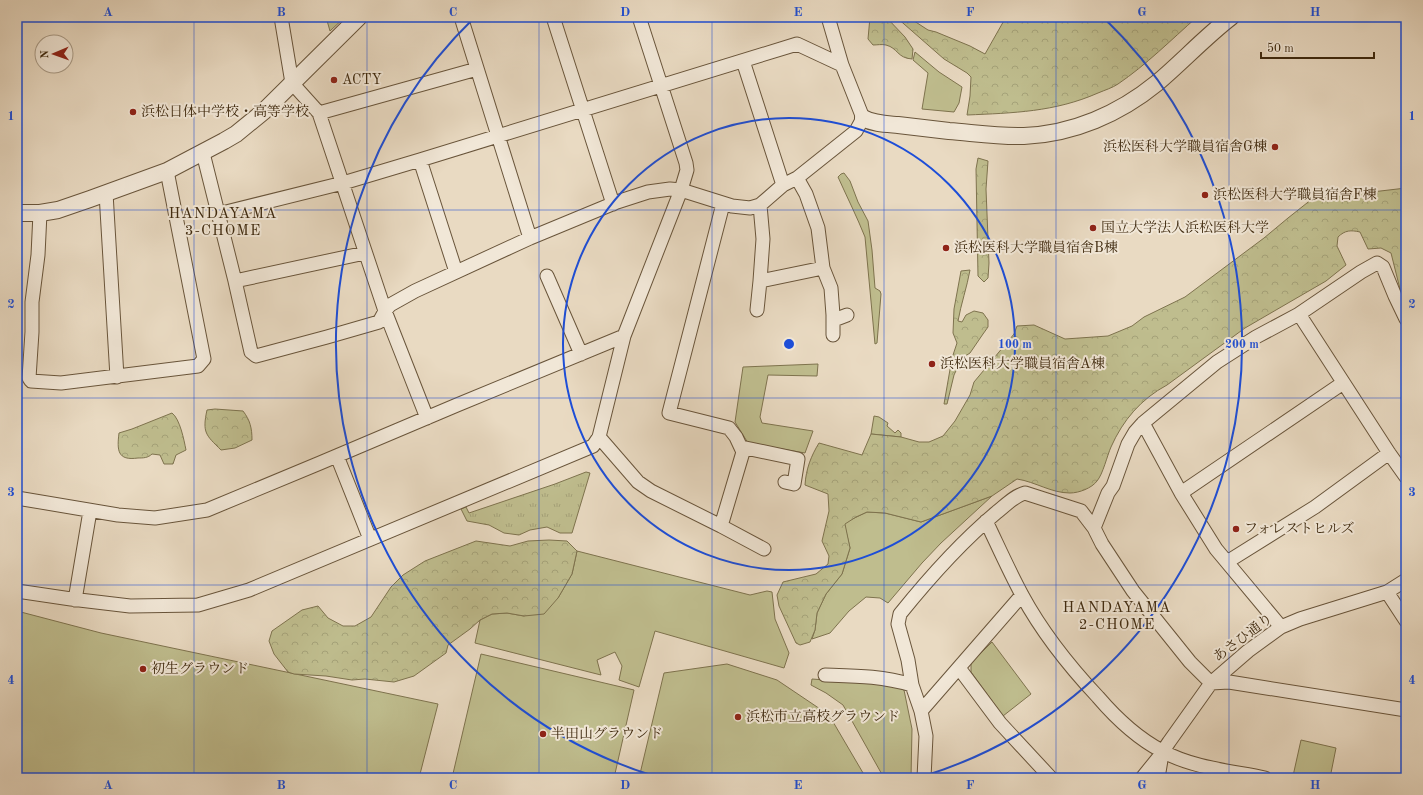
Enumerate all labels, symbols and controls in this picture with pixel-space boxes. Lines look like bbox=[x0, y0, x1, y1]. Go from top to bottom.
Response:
text: A bbox=[103, 6, 113, 19]
text: B bbox=[276, 6, 286, 19]
text: C bbox=[449, 6, 457, 19]
text: D bbox=[620, 6, 630, 19]
text: E bbox=[794, 6, 803, 19]
text: F bbox=[966, 6, 975, 19]
text: G bbox=[1137, 6, 1147, 19]
text: H bbox=[1310, 6, 1321, 19]
north arrow bbox=[34, 34, 74, 74]
scale bar bbox=[1261, 34, 1374, 60]
text: 50 m bbox=[1267, 42, 1294, 55]
text: N bbox=[40, 49, 51, 59]
place label: ACTY bbox=[342, 73, 382, 87]
marker: ACTY bbox=[329, 75, 339, 85]
place label: 浜松日体中学校・高等学校 bbox=[141, 104, 309, 119]
marker: 浜松日体中学校・高等学校 bbox=[128, 107, 138, 117]
text: 1 bbox=[7, 110, 15, 123]
text: 1 bbox=[1408, 110, 1416, 123]
place label: 浜松医科大学職員宿舎G棟 bbox=[1103, 139, 1267, 154]
marker: 浜松医科大学職員宿舎G棟 bbox=[1270, 142, 1280, 152]
place label: 浜松医科大学職員宿舎F棟 bbox=[1213, 187, 1376, 202]
marker: 浜松医科大学職員宿舎F棟 bbox=[1200, 190, 1210, 200]
district label: HANDAYAMA 3-CHOME bbox=[169, 207, 277, 239]
place label: 国立大学法人浜松医科大学 bbox=[1101, 220, 1269, 235]
marker: 国立大学法人浜松医科大学 bbox=[1088, 223, 1098, 233]
place label: 浜松医科大学職員宿舎B棟 bbox=[954, 240, 1118, 255]
marker: 浜松医科大学職員宿舎B棟 bbox=[941, 243, 951, 253]
text: 2 bbox=[7, 298, 15, 311]
text: 2 bbox=[1408, 298, 1416, 311]
centre of rings bbox=[782, 337, 796, 351]
text: 100 m bbox=[998, 339, 1032, 351]
text: 200 m bbox=[1225, 339, 1259, 351]
place label: 浜松医科大学職員宿舎A棟 bbox=[940, 356, 1105, 371]
marker: 浜松医科大学職員宿舎A棟 bbox=[927, 359, 937, 369]
text: 3 bbox=[7, 486, 15, 499]
text: 3 bbox=[1408, 486, 1416, 499]
place label: フォレストヒルズ bbox=[1244, 521, 1354, 536]
marker: フォレストヒルズ bbox=[1231, 524, 1241, 534]
district label: HANDAYAMA 2-CHOME bbox=[1063, 601, 1171, 633]
street label: あさひ通り bbox=[1210, 611, 1275, 665]
place label: 初生グラウンド bbox=[151, 661, 249, 676]
marker: 初生グラウンド bbox=[138, 664, 148, 674]
text: 4 bbox=[7, 674, 15, 687]
text: 4 bbox=[1408, 674, 1416, 687]
place label: 浜松市立高校グラウンド bbox=[746, 709, 900, 724]
marker: 浜松市立高校グラウンド bbox=[733, 712, 743, 722]
place label: 半田山グラウンド bbox=[551, 726, 663, 741]
marker: 半田山グラウンド bbox=[538, 729, 548, 739]
text: A bbox=[103, 779, 113, 792]
text: B bbox=[276, 779, 286, 792]
text: C bbox=[449, 779, 457, 792]
text: D bbox=[620, 779, 630, 792]
text: E bbox=[794, 779, 803, 792]
text: F bbox=[966, 779, 975, 792]
text: G bbox=[1137, 779, 1147, 792]
text: H bbox=[1310, 779, 1321, 792]

